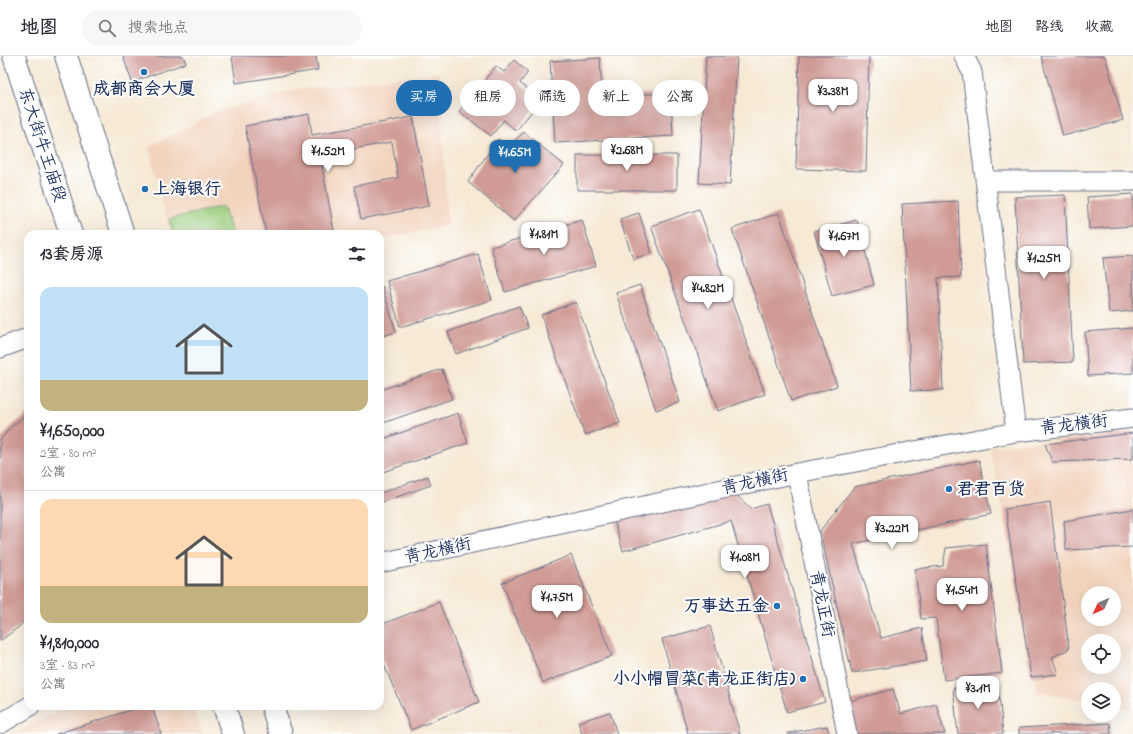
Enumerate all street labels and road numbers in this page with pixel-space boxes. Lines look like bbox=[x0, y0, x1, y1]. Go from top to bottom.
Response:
street label: 东大街牛王庙段 bbox=[12, 85, 72, 205]
street label: 青龙横街 bbox=[1039, 408, 1109, 442]
street label: 青龙横街 bbox=[719, 463, 791, 501]
street label: 青龙横街 bbox=[402, 532, 474, 570]
street label: 青龙正街 bbox=[803, 568, 841, 640]

